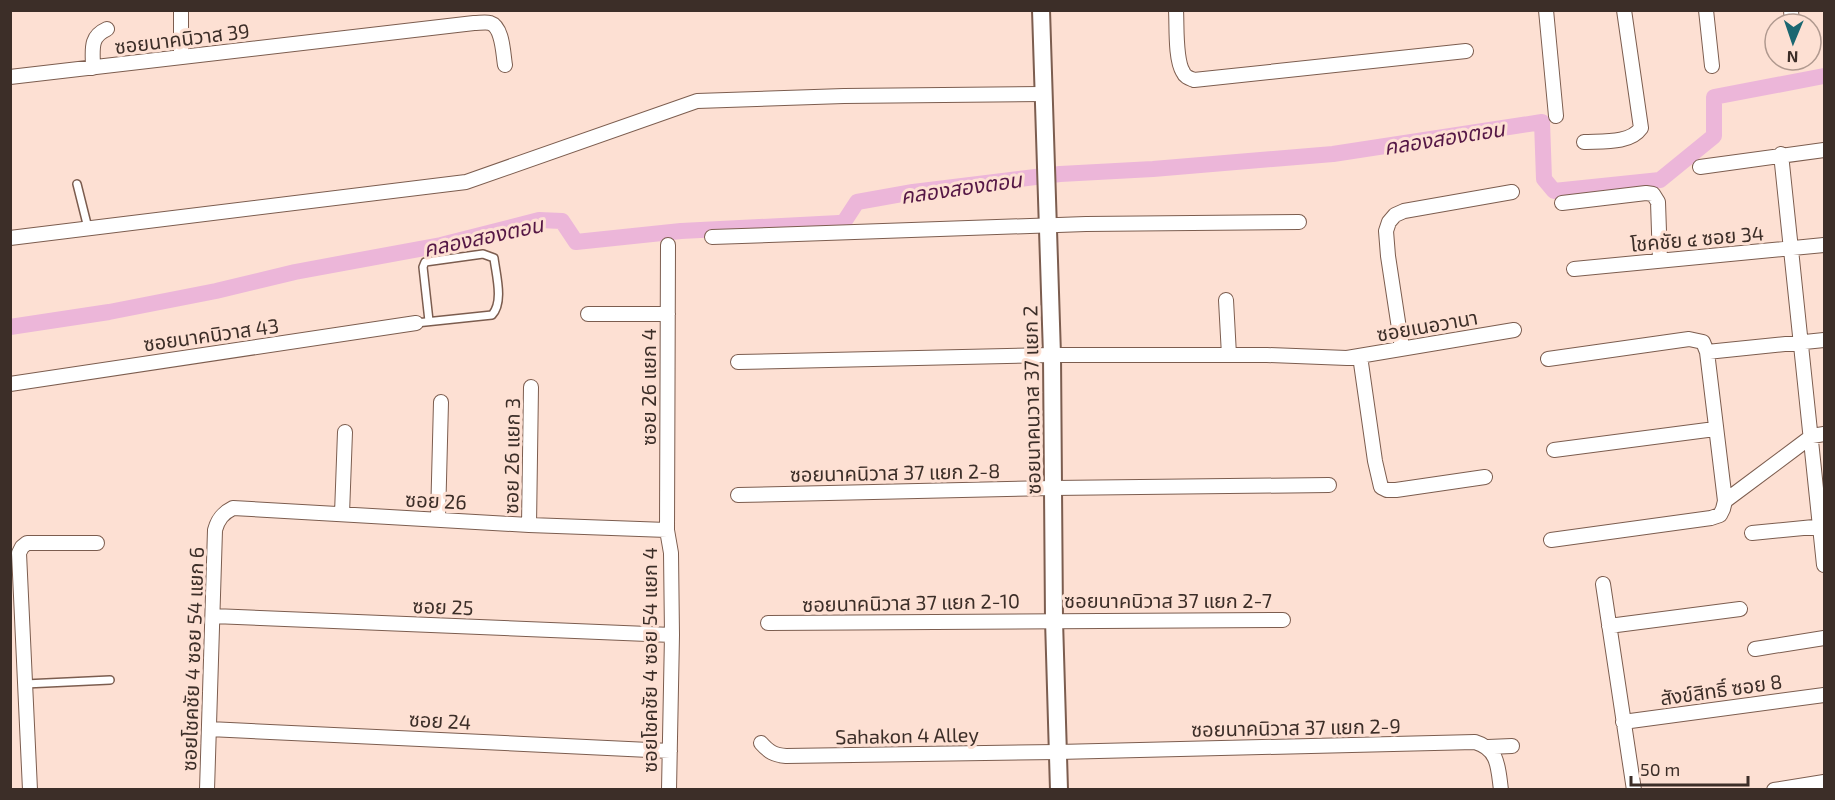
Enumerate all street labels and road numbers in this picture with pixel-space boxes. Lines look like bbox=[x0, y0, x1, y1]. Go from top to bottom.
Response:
street label: ซอยนาคนิวาส 39 bbox=[113, 18, 251, 58]
street label: โชคชัย ๔ ซอย 34 bbox=[1629, 220, 1765, 256]
street label: ซอยเนอวานา bbox=[1375, 304, 1479, 346]
street label: ซอยนาคนวาส 37 แยก 2 bbox=[1017, 305, 1045, 495]
street label: ซอยนาคนิวาส 43 bbox=[142, 313, 280, 355]
street label: ซอย 26 แยก 4 bbox=[636, 328, 660, 446]
street label: ซอย 26 แยก 3 bbox=[498, 398, 524, 514]
street label: ซอยนาคนิวาส 37 แยก 2-8 bbox=[790, 458, 1000, 486]
street label: ซอย 26 bbox=[405, 486, 467, 514]
street label: ซอยโชคชัย 4 ซอย 54 แยก 6 bbox=[176, 546, 208, 772]
street label: ซอยโชคชัย 4 ซอย 54 แยก 4 bbox=[637, 547, 661, 773]
street label: ซอยนาคนิวาส 37 แยก 2-10 bbox=[802, 588, 1020, 616]
street label: ซอยนาคนิวาส 37 แยก 2-7 bbox=[1064, 588, 1272, 612]
street label: ซอย 25 bbox=[412, 593, 474, 619]
street label: สังข์สิทธิ์ ซอย 8 bbox=[1658, 669, 1784, 709]
street label: ซอย 24 bbox=[408, 706, 472, 734]
street label: ซอยนาคนิวาส 37 แยก 2-9 bbox=[1191, 713, 1401, 741]
street label: Sahakon 4 Alley bbox=[835, 722, 980, 748]

